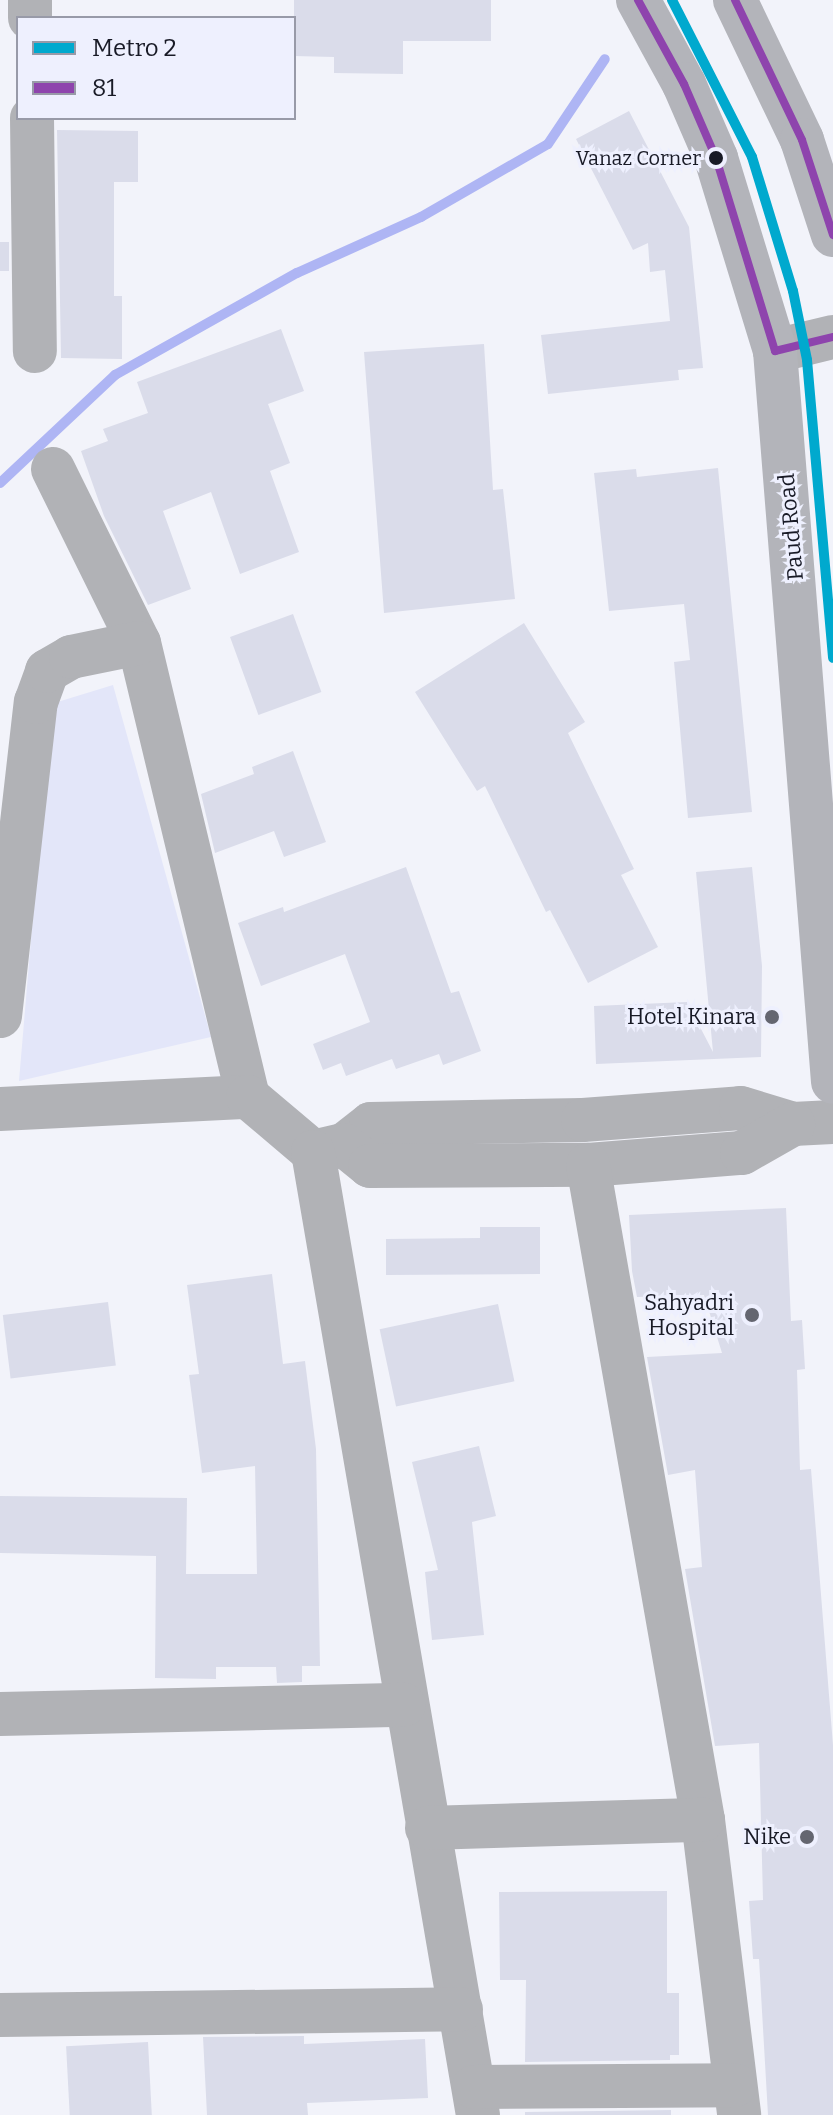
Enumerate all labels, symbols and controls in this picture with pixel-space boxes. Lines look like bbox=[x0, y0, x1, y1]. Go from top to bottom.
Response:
legend bbox=[16, 16, 296, 120]
text: Metro 2 bbox=[92, 34, 177, 62]
text: 81 bbox=[92, 74, 116, 102]
place label: Vanaz Corner bbox=[576, 146, 701, 170]
marker: Vanaz Corner bbox=[708, 150, 724, 166]
street label: Paud Road bbox=[773, 472, 809, 582]
place label: Hotel Kinara bbox=[627, 1004, 756, 1030]
marker: Hotel Kinara bbox=[763, 1008, 781, 1026]
place label: Sahyadri Hospital bbox=[644, 1289, 734, 1340]
marker: Sahyadri Hospital bbox=[741, 1304, 763, 1326]
place label: Nike bbox=[743, 1824, 791, 1850]
marker: Nike bbox=[798, 1828, 816, 1846]

